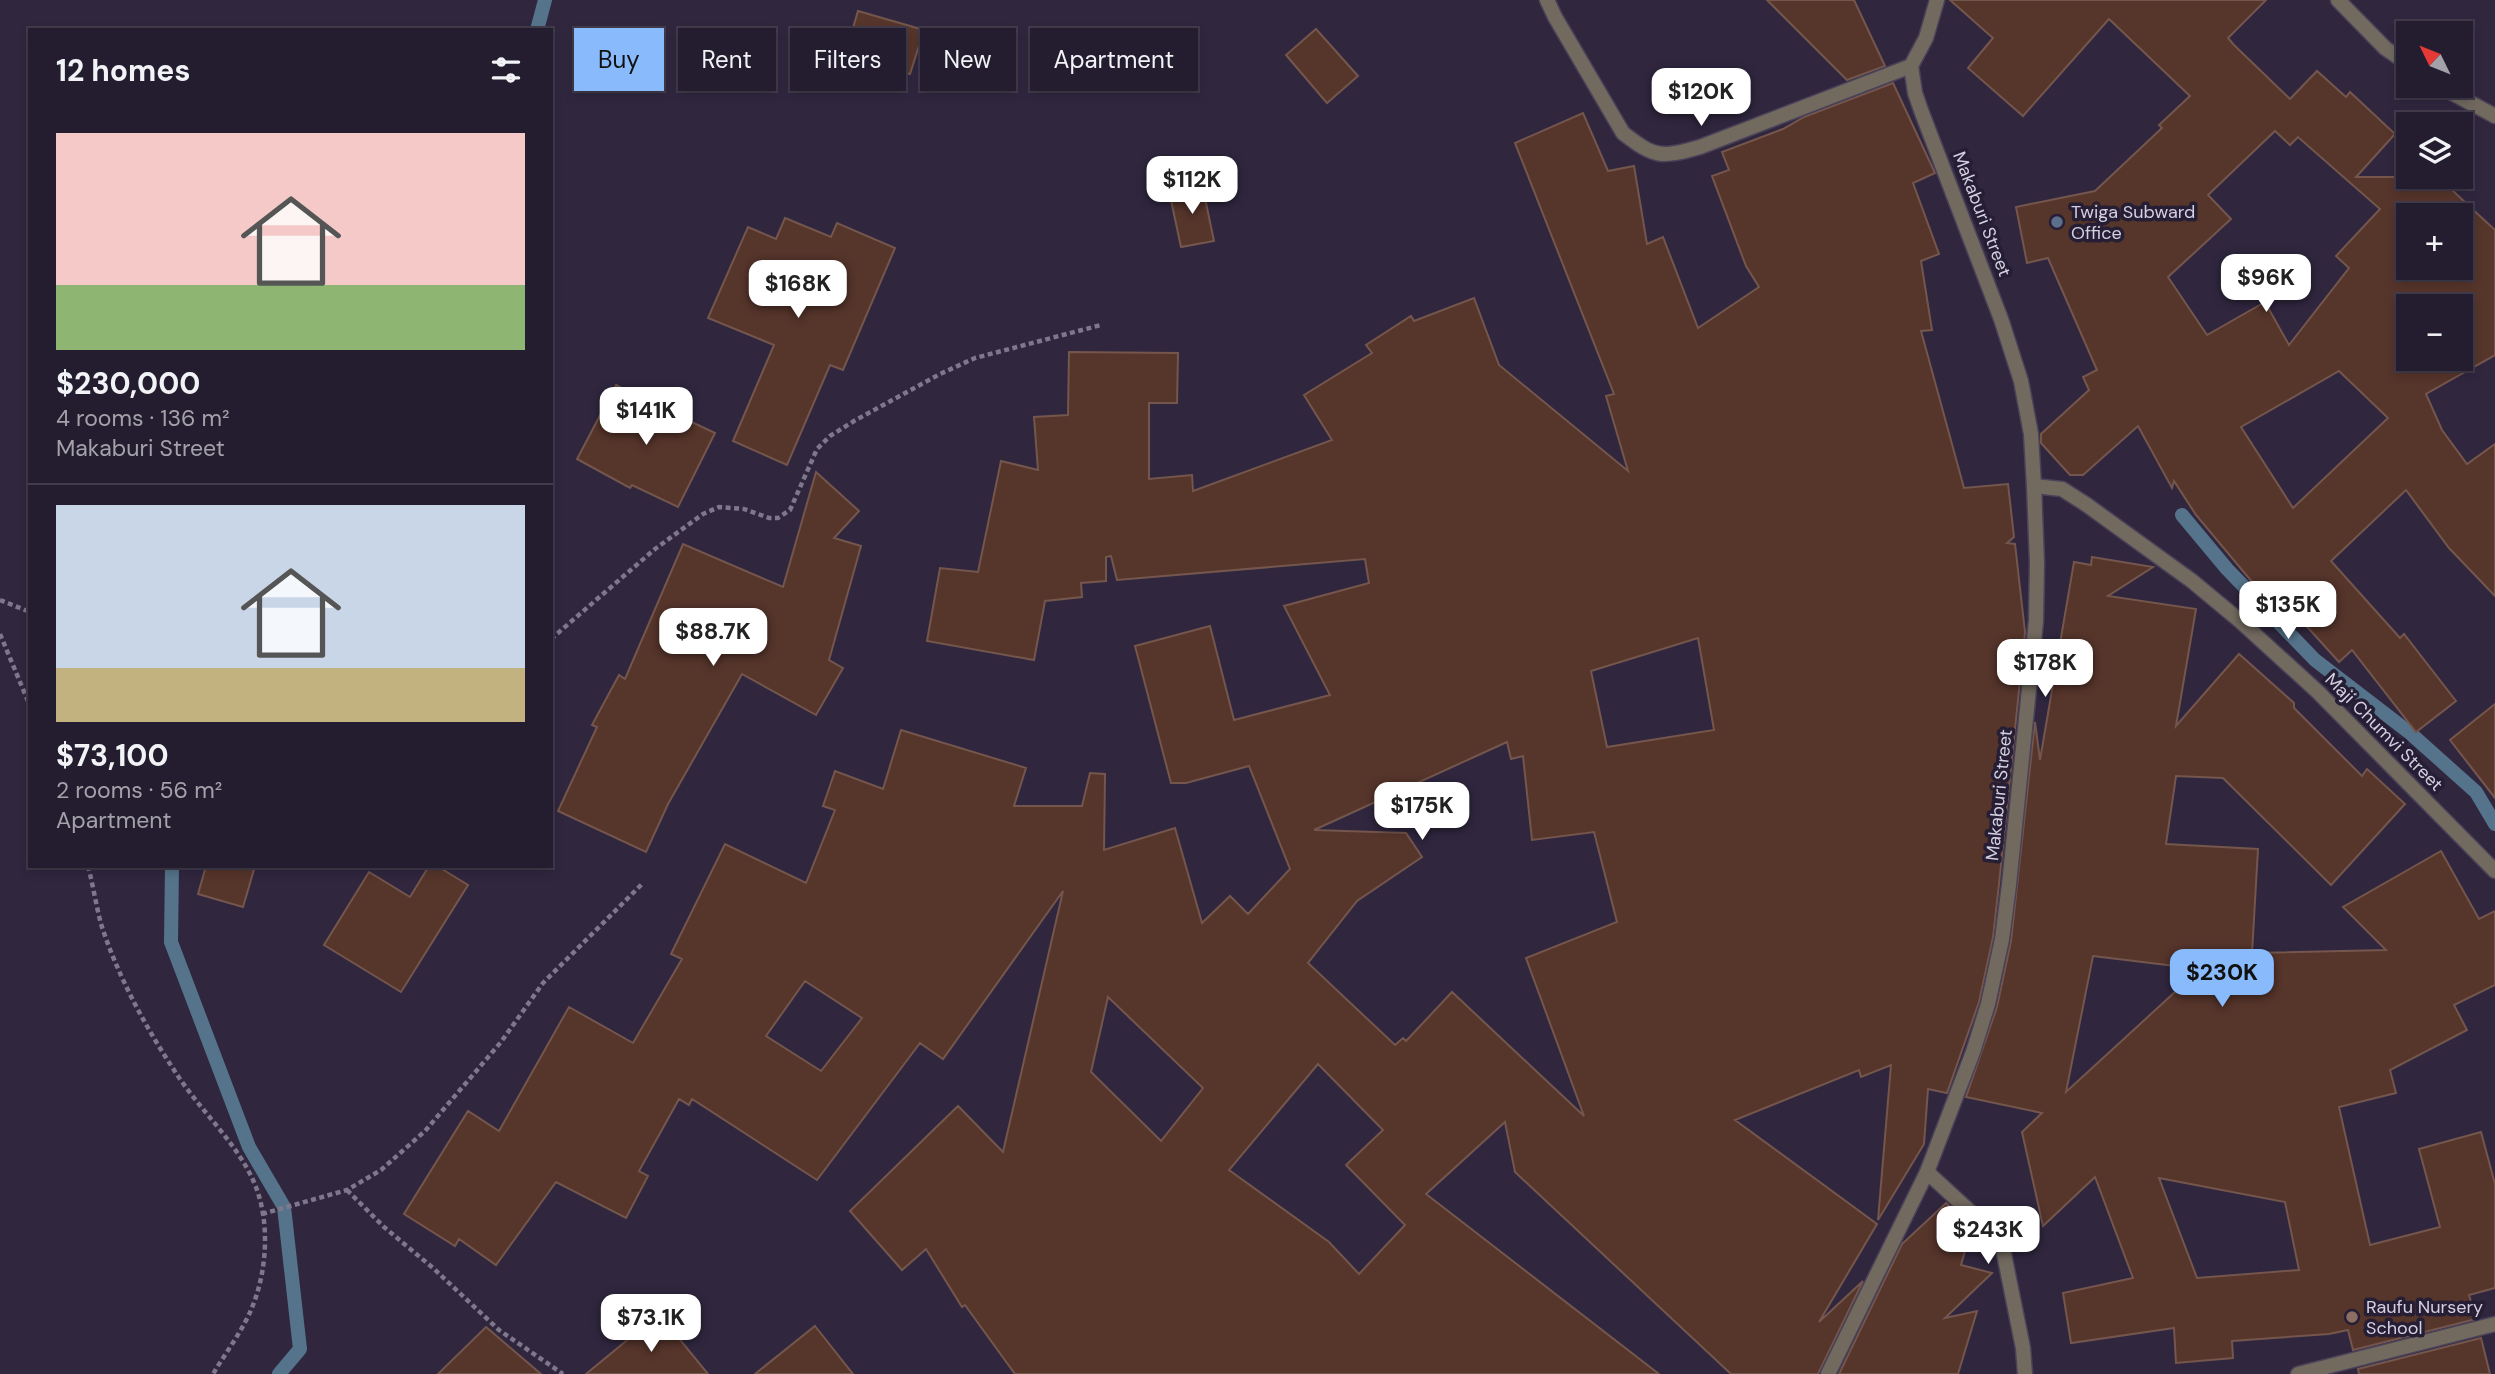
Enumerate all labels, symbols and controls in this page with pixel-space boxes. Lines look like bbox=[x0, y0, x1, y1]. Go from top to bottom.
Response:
north arrow bbox=[2396, 21, 2473, 98]
map controls bbox=[2396, 21, 2473, 371]
chip: Buy bbox=[574, 28, 664, 91]
chip: Rent bbox=[678, 28, 776, 91]
chip: Filters bbox=[790, 28, 906, 91]
chip: New bbox=[920, 28, 1016, 91]
chip: Apartment bbox=[1030, 28, 1198, 91]
text: 12 homes bbox=[56, 51, 190, 90]
icon: filters bbox=[487, 51, 525, 89]
pin: $120K bbox=[1652, 68, 1750, 128]
text: $120K bbox=[1668, 76, 1734, 106]
button: layers bbox=[2396, 112, 2473, 189]
street label: Makaburi Street bbox=[1947, 148, 2017, 280]
pin: $112K bbox=[1143, 156, 1241, 216]
text: $112K bbox=[1163, 164, 1221, 194]
icon: home bbox=[228, 178, 354, 304]
place label: Twiga Subward Office bbox=[2071, 200, 2195, 245]
button: + bbox=[2396, 203, 2473, 280]
marker: Twiga Subward Office bbox=[2049, 214, 2065, 230]
pin: $96K bbox=[2225, 254, 2307, 314]
pin: $168K bbox=[749, 260, 847, 320]
text: $96K bbox=[2237, 262, 2295, 292]
text: $168K bbox=[765, 268, 831, 298]
button: − bbox=[2396, 294, 2473, 371]
text: $230,000 bbox=[56, 364, 200, 403]
pin: $141K bbox=[597, 388, 695, 447]
text: $141K bbox=[616, 395, 676, 425]
text: 4 rooms · 136 m² bbox=[56, 403, 230, 433]
text: Makaburi Street bbox=[56, 433, 225, 463]
icon: home bbox=[228, 550, 354, 676]
pin: $135K bbox=[2239, 582, 2337, 641]
text: $135K bbox=[2255, 589, 2321, 619]
pin: $88.7K bbox=[656, 608, 770, 668]
text: $88.7K bbox=[675, 616, 751, 646]
pin: $178K bbox=[1996, 640, 2094, 699]
text: $178K bbox=[2013, 647, 2077, 677]
street label: Maji Chumvi Street bbox=[2320, 668, 2448, 796]
street label: Makaburi Street bbox=[1980, 728, 2018, 862]
text: $73,100 bbox=[56, 736, 169, 775]
text: 2 rooms · 56 m² bbox=[56, 775, 222, 805]
pin: $175K bbox=[1373, 782, 1471, 842]
text: $175K bbox=[1390, 790, 1454, 820]
text: Apartment bbox=[56, 805, 171, 835]
pin: $230K bbox=[2173, 950, 2271, 1009]
text: $230K bbox=[2186, 957, 2258, 987]
pin: $243K bbox=[1939, 1206, 2037, 1266]
text: $243K bbox=[1953, 1214, 2023, 1244]
pin: $73.1K bbox=[594, 1294, 708, 1354]
place label: Raufu Nursery School bbox=[2366, 1295, 2483, 1340]
text: $73.1K bbox=[617, 1302, 685, 1332]
marker: Raufu Nursery School bbox=[2344, 1309, 2360, 1325]

